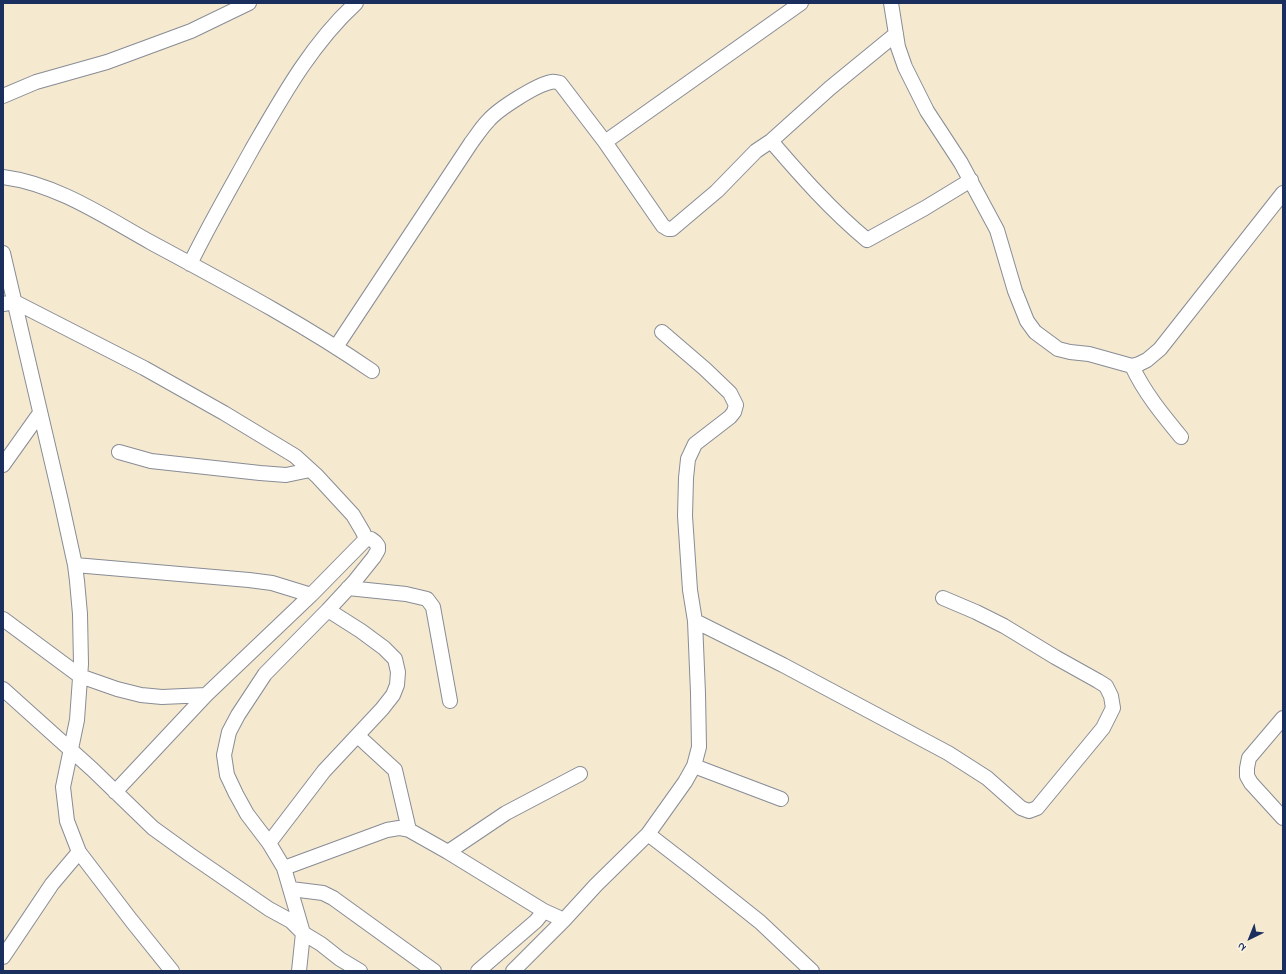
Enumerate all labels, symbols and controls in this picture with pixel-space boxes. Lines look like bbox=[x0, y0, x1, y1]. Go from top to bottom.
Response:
north arrow bbox=[1230, 918, 1270, 958]
text: N bbox=[1234, 938, 1250, 955]

